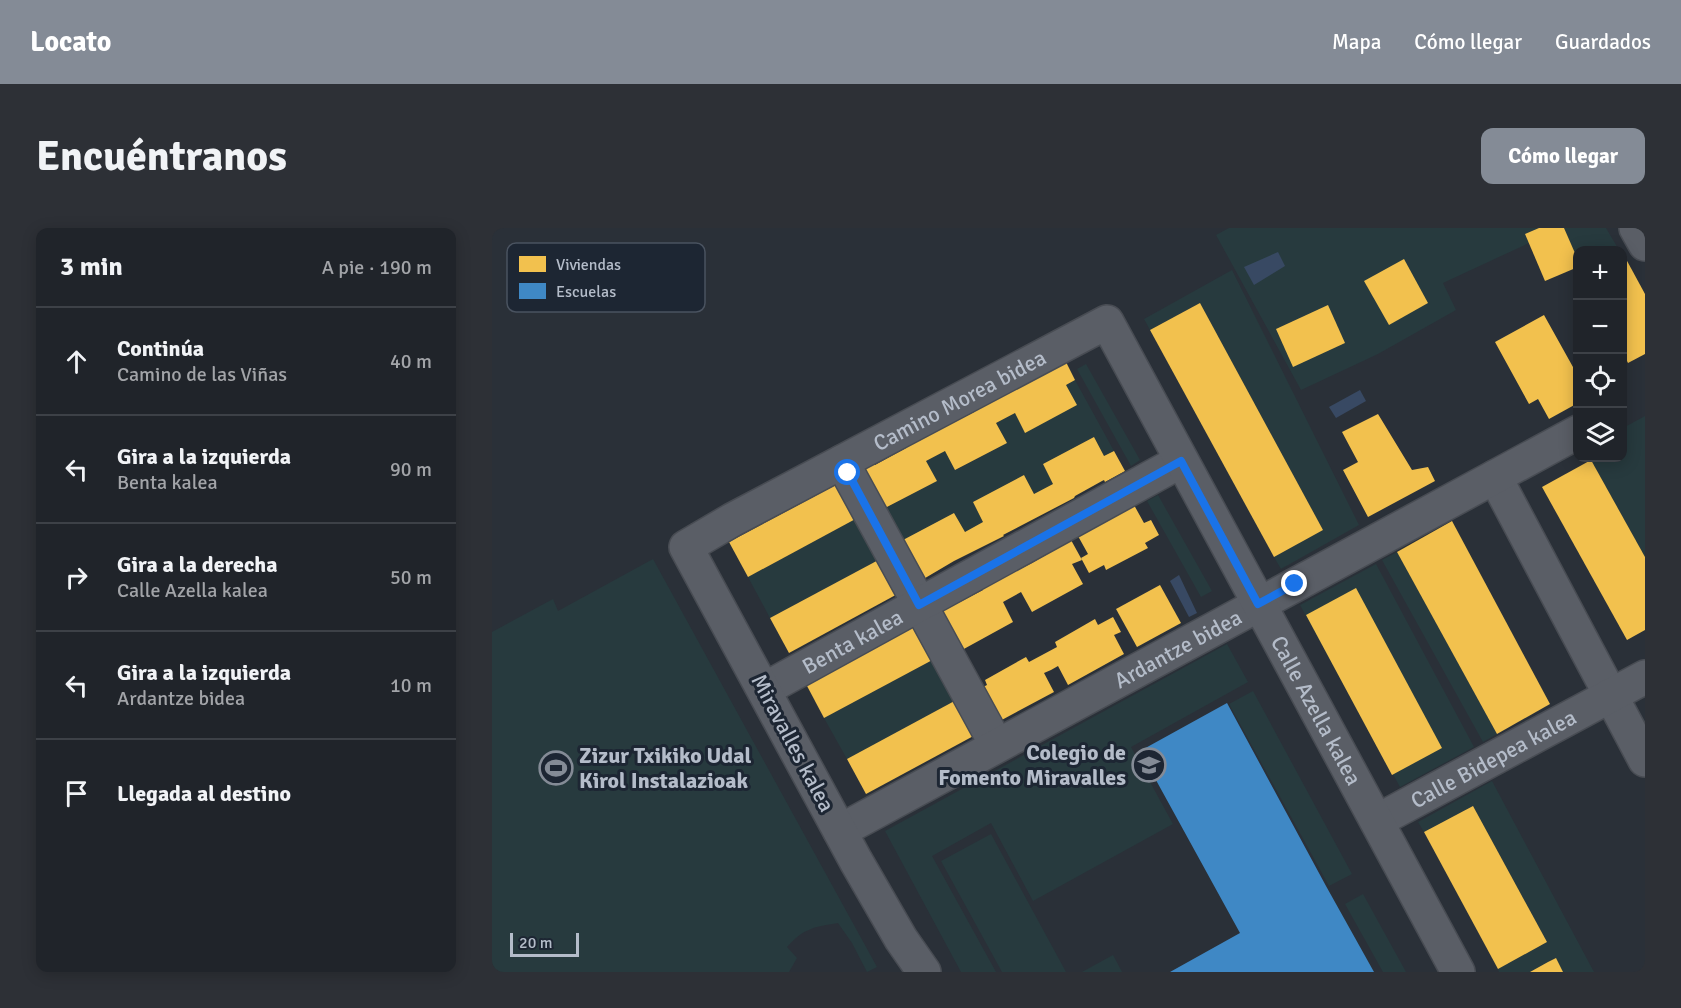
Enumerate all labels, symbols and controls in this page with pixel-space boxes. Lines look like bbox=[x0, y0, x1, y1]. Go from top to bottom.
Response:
text: Locato bbox=[30, 25, 111, 59]
text: Mapa bbox=[1332, 29, 1381, 55]
text: Cómo llegar bbox=[1414, 29, 1522, 55]
text: Guardados bbox=[1555, 29, 1651, 55]
button: Cómo llegar bbox=[1481, 128, 1645, 184]
text: Encuéntranos bbox=[36, 131, 287, 182]
legend bbox=[507, 243, 705, 312]
map controls bbox=[1573, 246, 1627, 462]
button: + bbox=[1573, 246, 1627, 300]
text: 3 min bbox=[60, 251, 123, 283]
text: A pie · 190 m bbox=[322, 255, 432, 280]
text: Viviendas bbox=[556, 255, 621, 275]
text: Escuelas bbox=[556, 282, 616, 302]
button: − bbox=[1573, 300, 1627, 354]
text: Continúa bbox=[117, 335, 204, 362]
street label: Camino Morea bidea bbox=[869, 343, 1051, 456]
icon: ahead bbox=[60, 345, 93, 378]
text: 40 m bbox=[390, 349, 432, 374]
button: locate bbox=[1573, 354, 1627, 408]
text: Camino de las Viñas bbox=[117, 362, 287, 387]
button: layers bbox=[1573, 408, 1627, 462]
text: Gira a la izquierda bbox=[117, 443, 291, 470]
icon: left bbox=[60, 453, 93, 486]
text: 90 m bbox=[390, 457, 432, 482]
route start bbox=[834, 459, 860, 485]
text: Benta kalea bbox=[117, 470, 218, 495]
text: Gira a la derecha bbox=[117, 551, 278, 578]
icon: right bbox=[60, 561, 93, 594]
text: 50 m bbox=[390, 565, 432, 590]
route end bbox=[1281, 570, 1307, 596]
text: Calle Azella kalea bbox=[117, 578, 268, 603]
street label: Benta kalea bbox=[797, 603, 907, 680]
street label: Ardantze bidea bbox=[1109, 603, 1246, 694]
street label: Calle Azella kalea bbox=[1265, 631, 1368, 790]
text: Gira a la izquierda bbox=[117, 659, 291, 686]
icon: left bbox=[60, 669, 93, 702]
street label: Miravalles kalea bbox=[745, 669, 841, 817]
text: 10 m bbox=[390, 673, 432, 698]
text: Ardantze bidea bbox=[117, 686, 245, 711]
street label: Calle Bidepea kalea bbox=[1406, 703, 1581, 814]
place label: Colegio de Fomento Miravalles bbox=[938, 739, 1126, 791]
place label: Zizur Txikiko Udal Kirol Instalazioak bbox=[579, 742, 751, 794]
school or university icon: Colegio de Fomento Miravalles bbox=[1131, 747, 1167, 783]
sports icon: Zizur Txikiko Udal Kirol Instalazioak bbox=[538, 750, 574, 786]
icon: arrive bbox=[60, 777, 93, 810]
text: Llegada al destino bbox=[117, 780, 291, 807]
scale bar bbox=[510, 930, 579, 958]
text: 20 m bbox=[519, 933, 553, 953]

